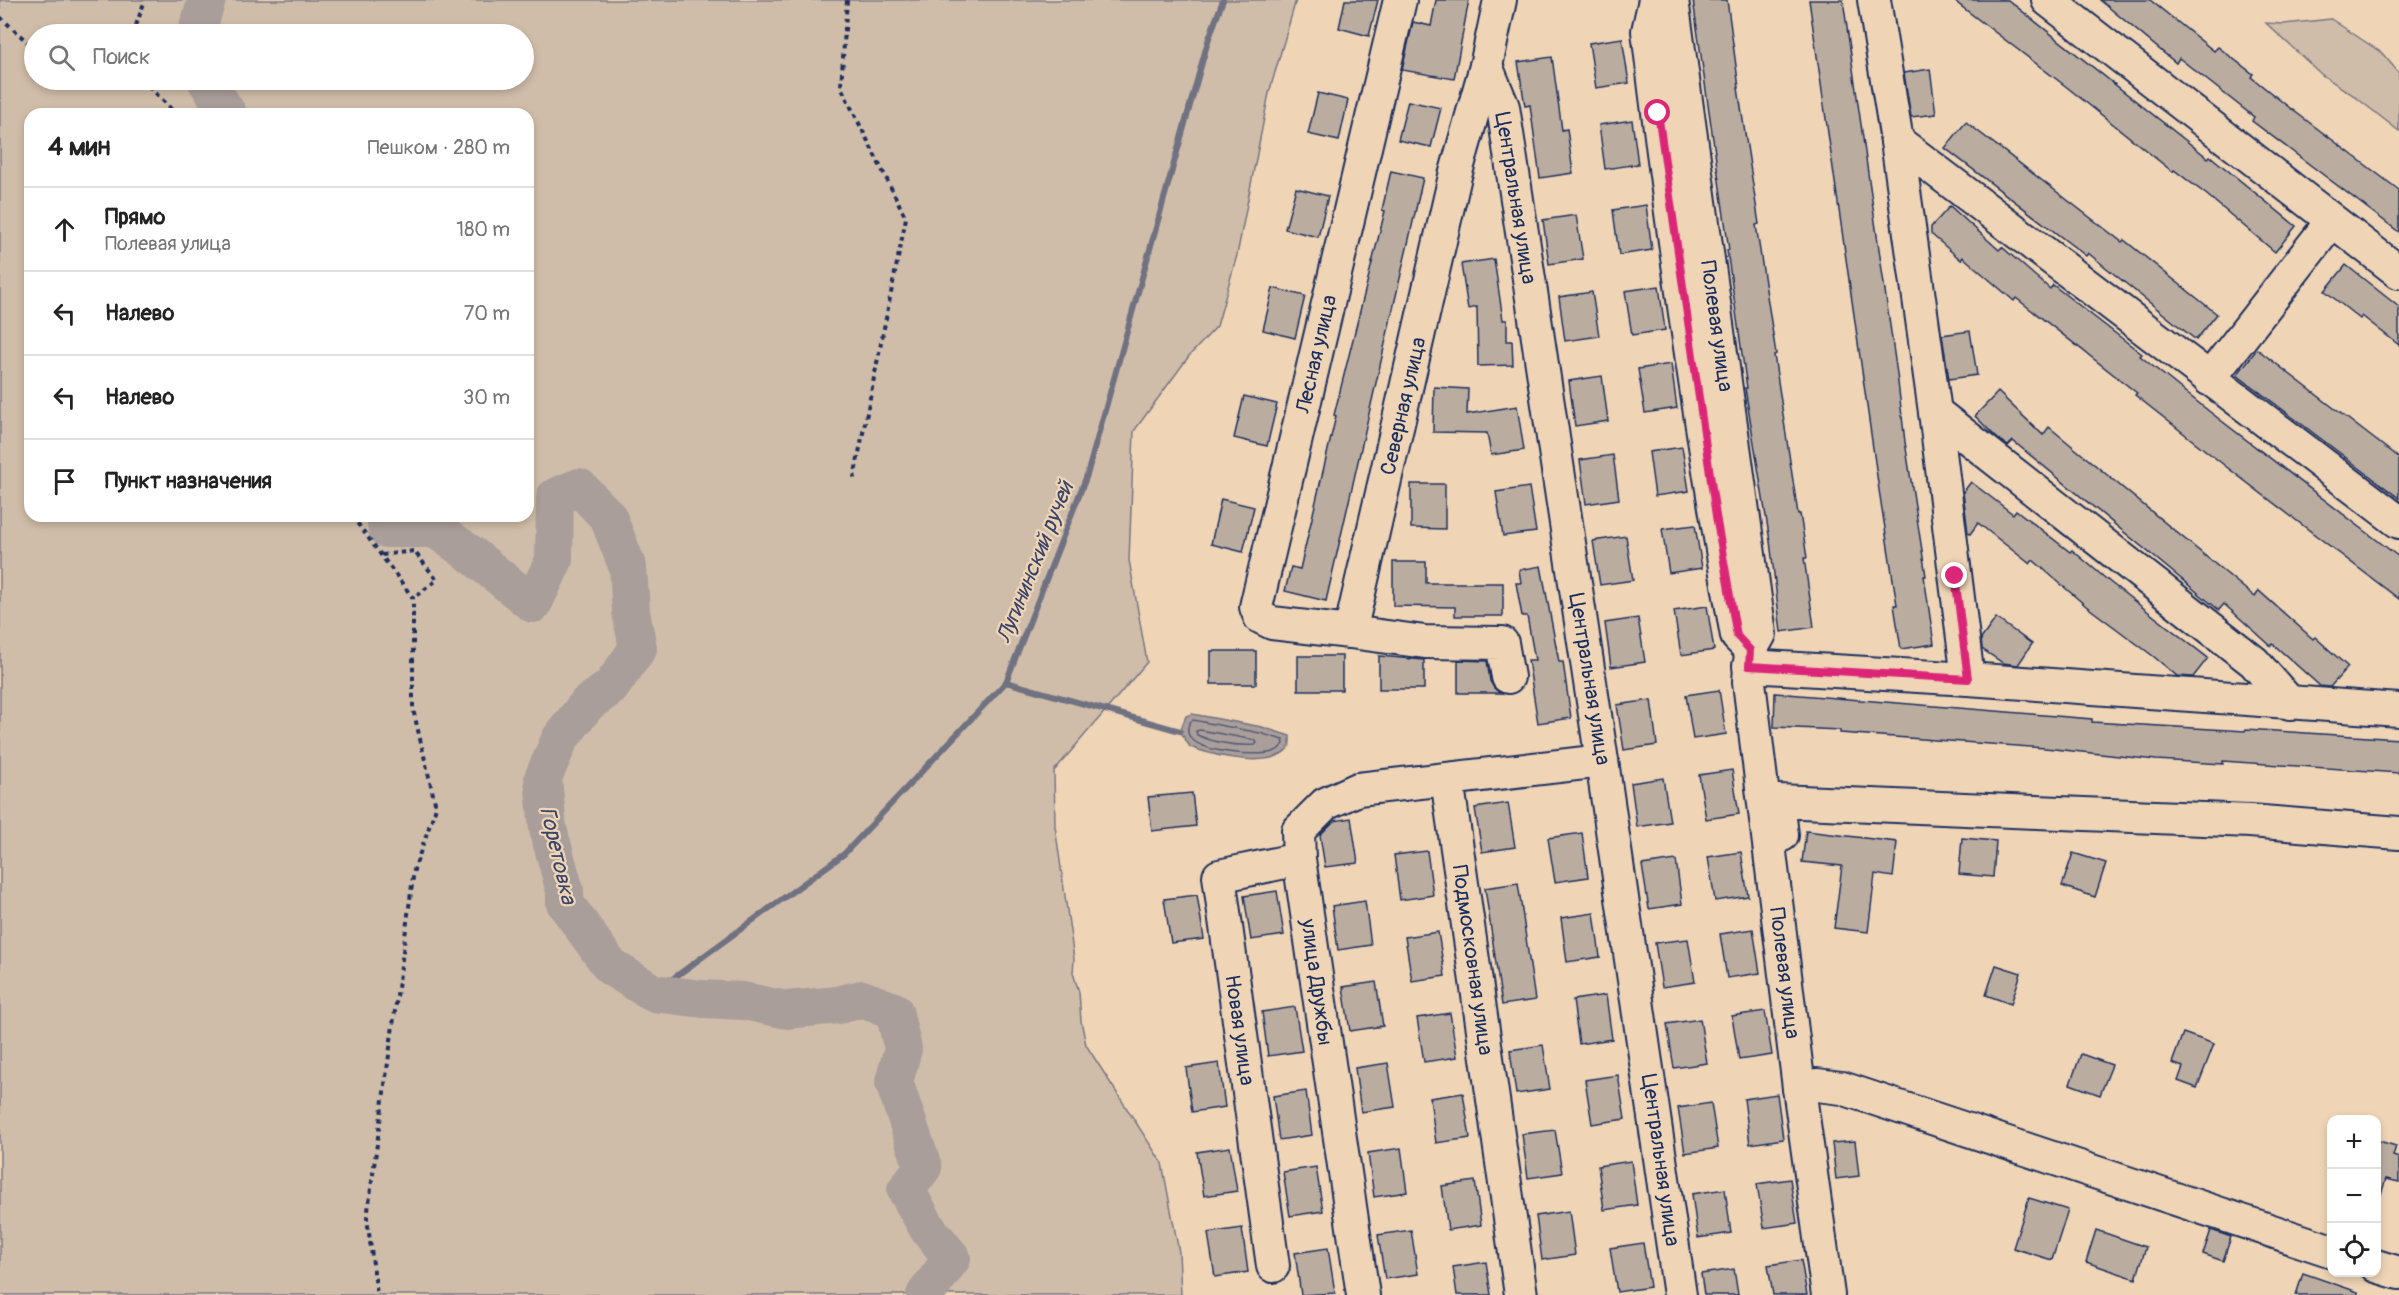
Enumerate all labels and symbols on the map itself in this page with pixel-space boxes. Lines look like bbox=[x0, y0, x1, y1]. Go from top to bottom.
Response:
route start bbox=[1644, 99, 1670, 125]
street label: Центральная улица bbox=[1489, 110, 1542, 286]
street label: Полевая улица bbox=[1694, 259, 1739, 393]
street label: Лесная улица bbox=[1290, 292, 1343, 417]
street label: Северная улица bbox=[1374, 334, 1432, 478]
water label: Лугининский ручей bbox=[990, 475, 1081, 647]
route end bbox=[1941, 562, 1967, 588]
street label: Центральная улица bbox=[1563, 591, 1616, 767]
water label: Горетовка bbox=[533, 804, 583, 908]
street label: Подмосковная улица bbox=[1446, 863, 1499, 1057]
street label: Полевая улица bbox=[1763, 906, 1806, 1040]
street label: улица Дружбы bbox=[1294, 916, 1339, 1047]
street label: Новая улица bbox=[1218, 973, 1261, 1087]
street label: Центральная улица bbox=[1635, 1072, 1686, 1248]

